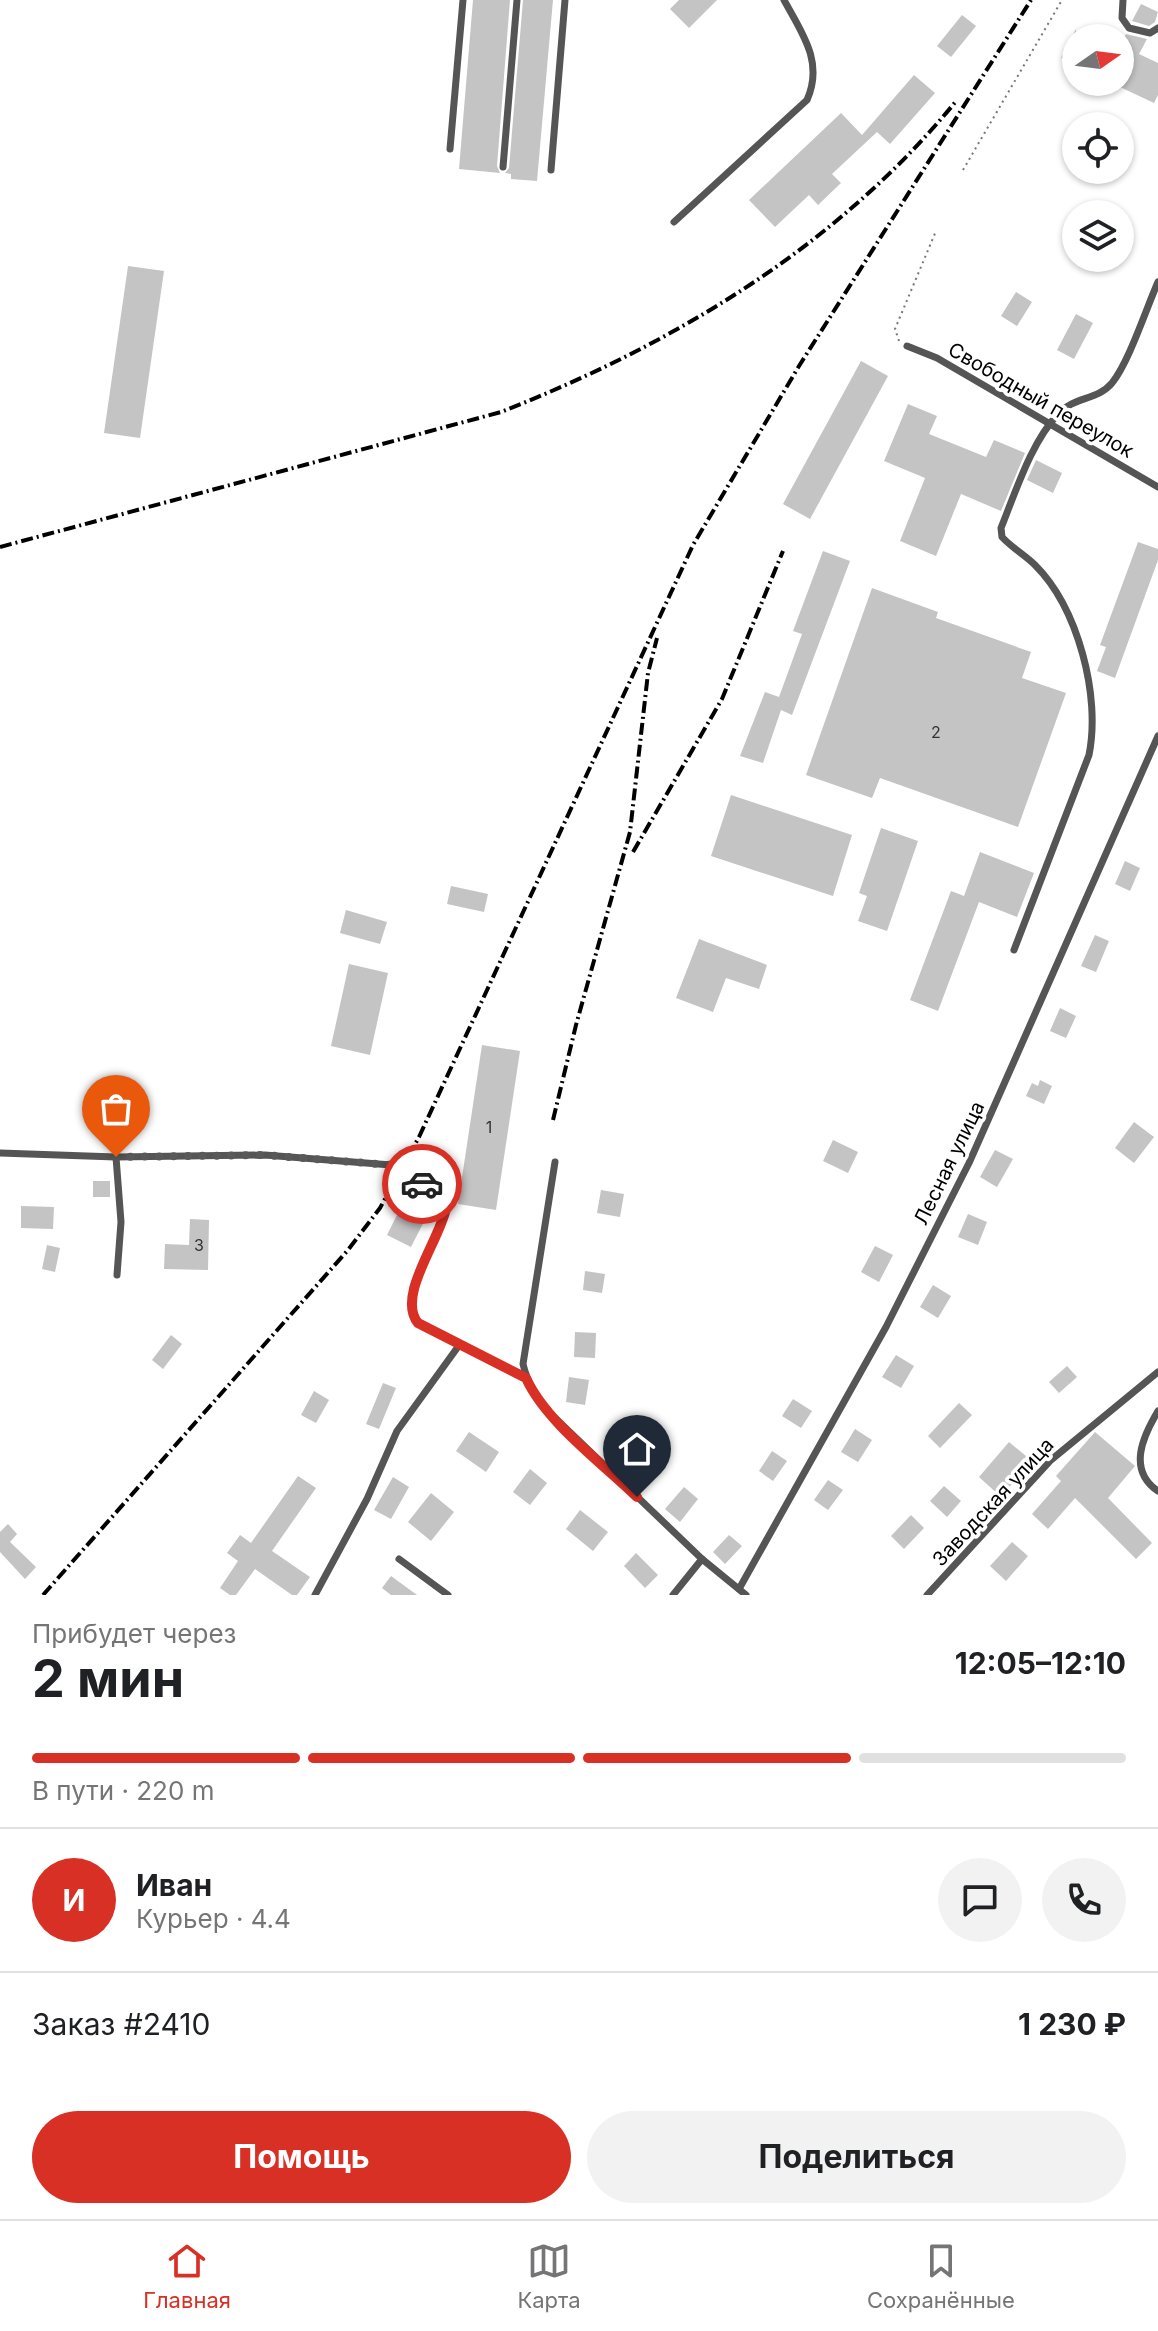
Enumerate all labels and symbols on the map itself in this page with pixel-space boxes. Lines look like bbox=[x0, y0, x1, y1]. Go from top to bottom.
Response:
north arrow bbox=[1062, 24, 1134, 96]
street label: Свободный переулок bbox=[944, 337, 1138, 463]
house number: 2 bbox=[931, 722, 941, 742]
pin bbox=[82, 1075, 150, 1157]
street label: Лесная улица bbox=[909, 1097, 989, 1229]
house number: 1 bbox=[486, 1117, 492, 1137]
courier bbox=[382, 1144, 462, 1224]
house number: 3 bbox=[194, 1235, 204, 1255]
pin bbox=[603, 1415, 671, 1497]
street label: Заводская улица bbox=[927, 1433, 1059, 1571]

